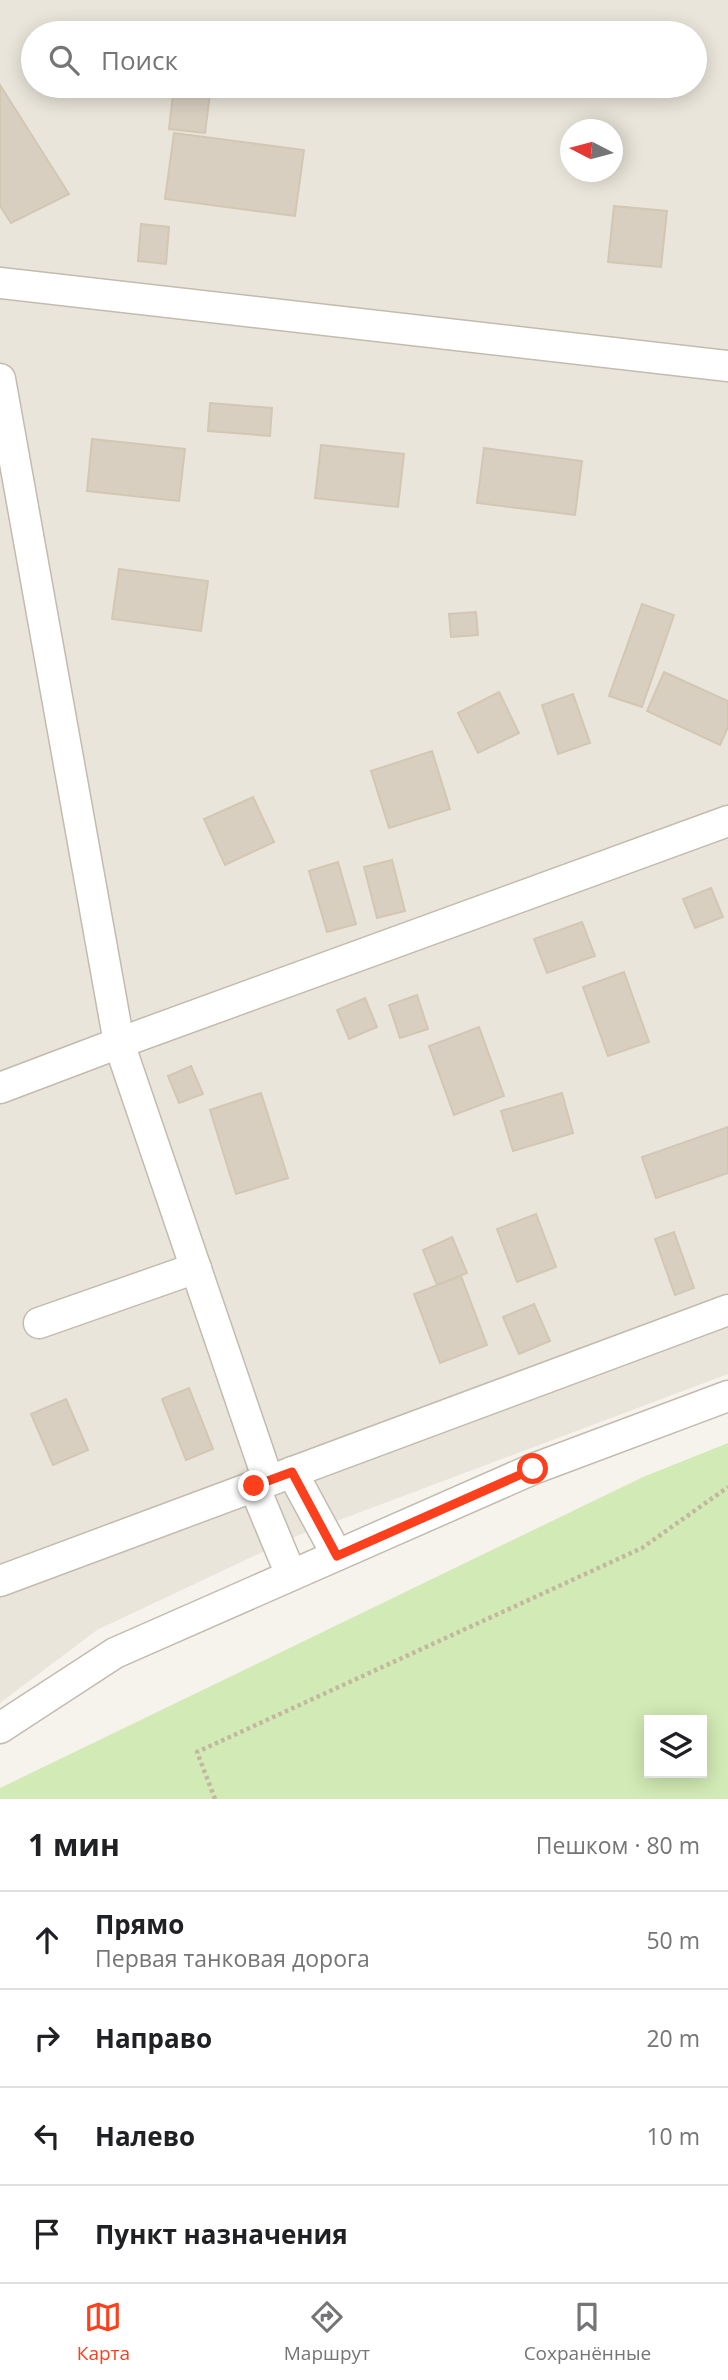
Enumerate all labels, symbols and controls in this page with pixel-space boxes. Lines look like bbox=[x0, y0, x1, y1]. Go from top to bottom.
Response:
search box bbox=[21, 21, 707, 98]
icon: search bbox=[45, 41, 83, 79]
text: Поиск bbox=[101, 42, 178, 78]
north arrow bbox=[560, 119, 623, 182]
route start bbox=[517, 1453, 548, 1484]
route end bbox=[238, 1470, 269, 1501]
map controls bbox=[644, 1715, 707, 1778]
button: layers bbox=[644, 1715, 707, 1778]
text: 1 мин bbox=[28, 1824, 120, 1865]
text: Пешком · 80 m bbox=[536, 1829, 700, 1861]
text: Прямо bbox=[95, 1906, 184, 1942]
icon: ahead bbox=[28, 1921, 66, 1959]
text: 50 m bbox=[646, 1924, 700, 1956]
text: Первая танковая дорога bbox=[95, 1942, 370, 1974]
icon: right bbox=[28, 2019, 66, 2057]
text: Направо bbox=[95, 2020, 212, 2056]
text: 20 m bbox=[646, 2022, 700, 2054]
icon: left bbox=[28, 2117, 66, 2155]
text: Налево bbox=[95, 2118, 195, 2154]
text: 10 m bbox=[646, 2120, 700, 2152]
icon: arrive bbox=[28, 2215, 66, 2253]
text: Пункт назначения bbox=[95, 2216, 348, 2252]
tab: Карта bbox=[77, 2298, 130, 2366]
tab: Маршрут bbox=[284, 2298, 370, 2366]
tab: Сохранённые bbox=[524, 2298, 651, 2366]

